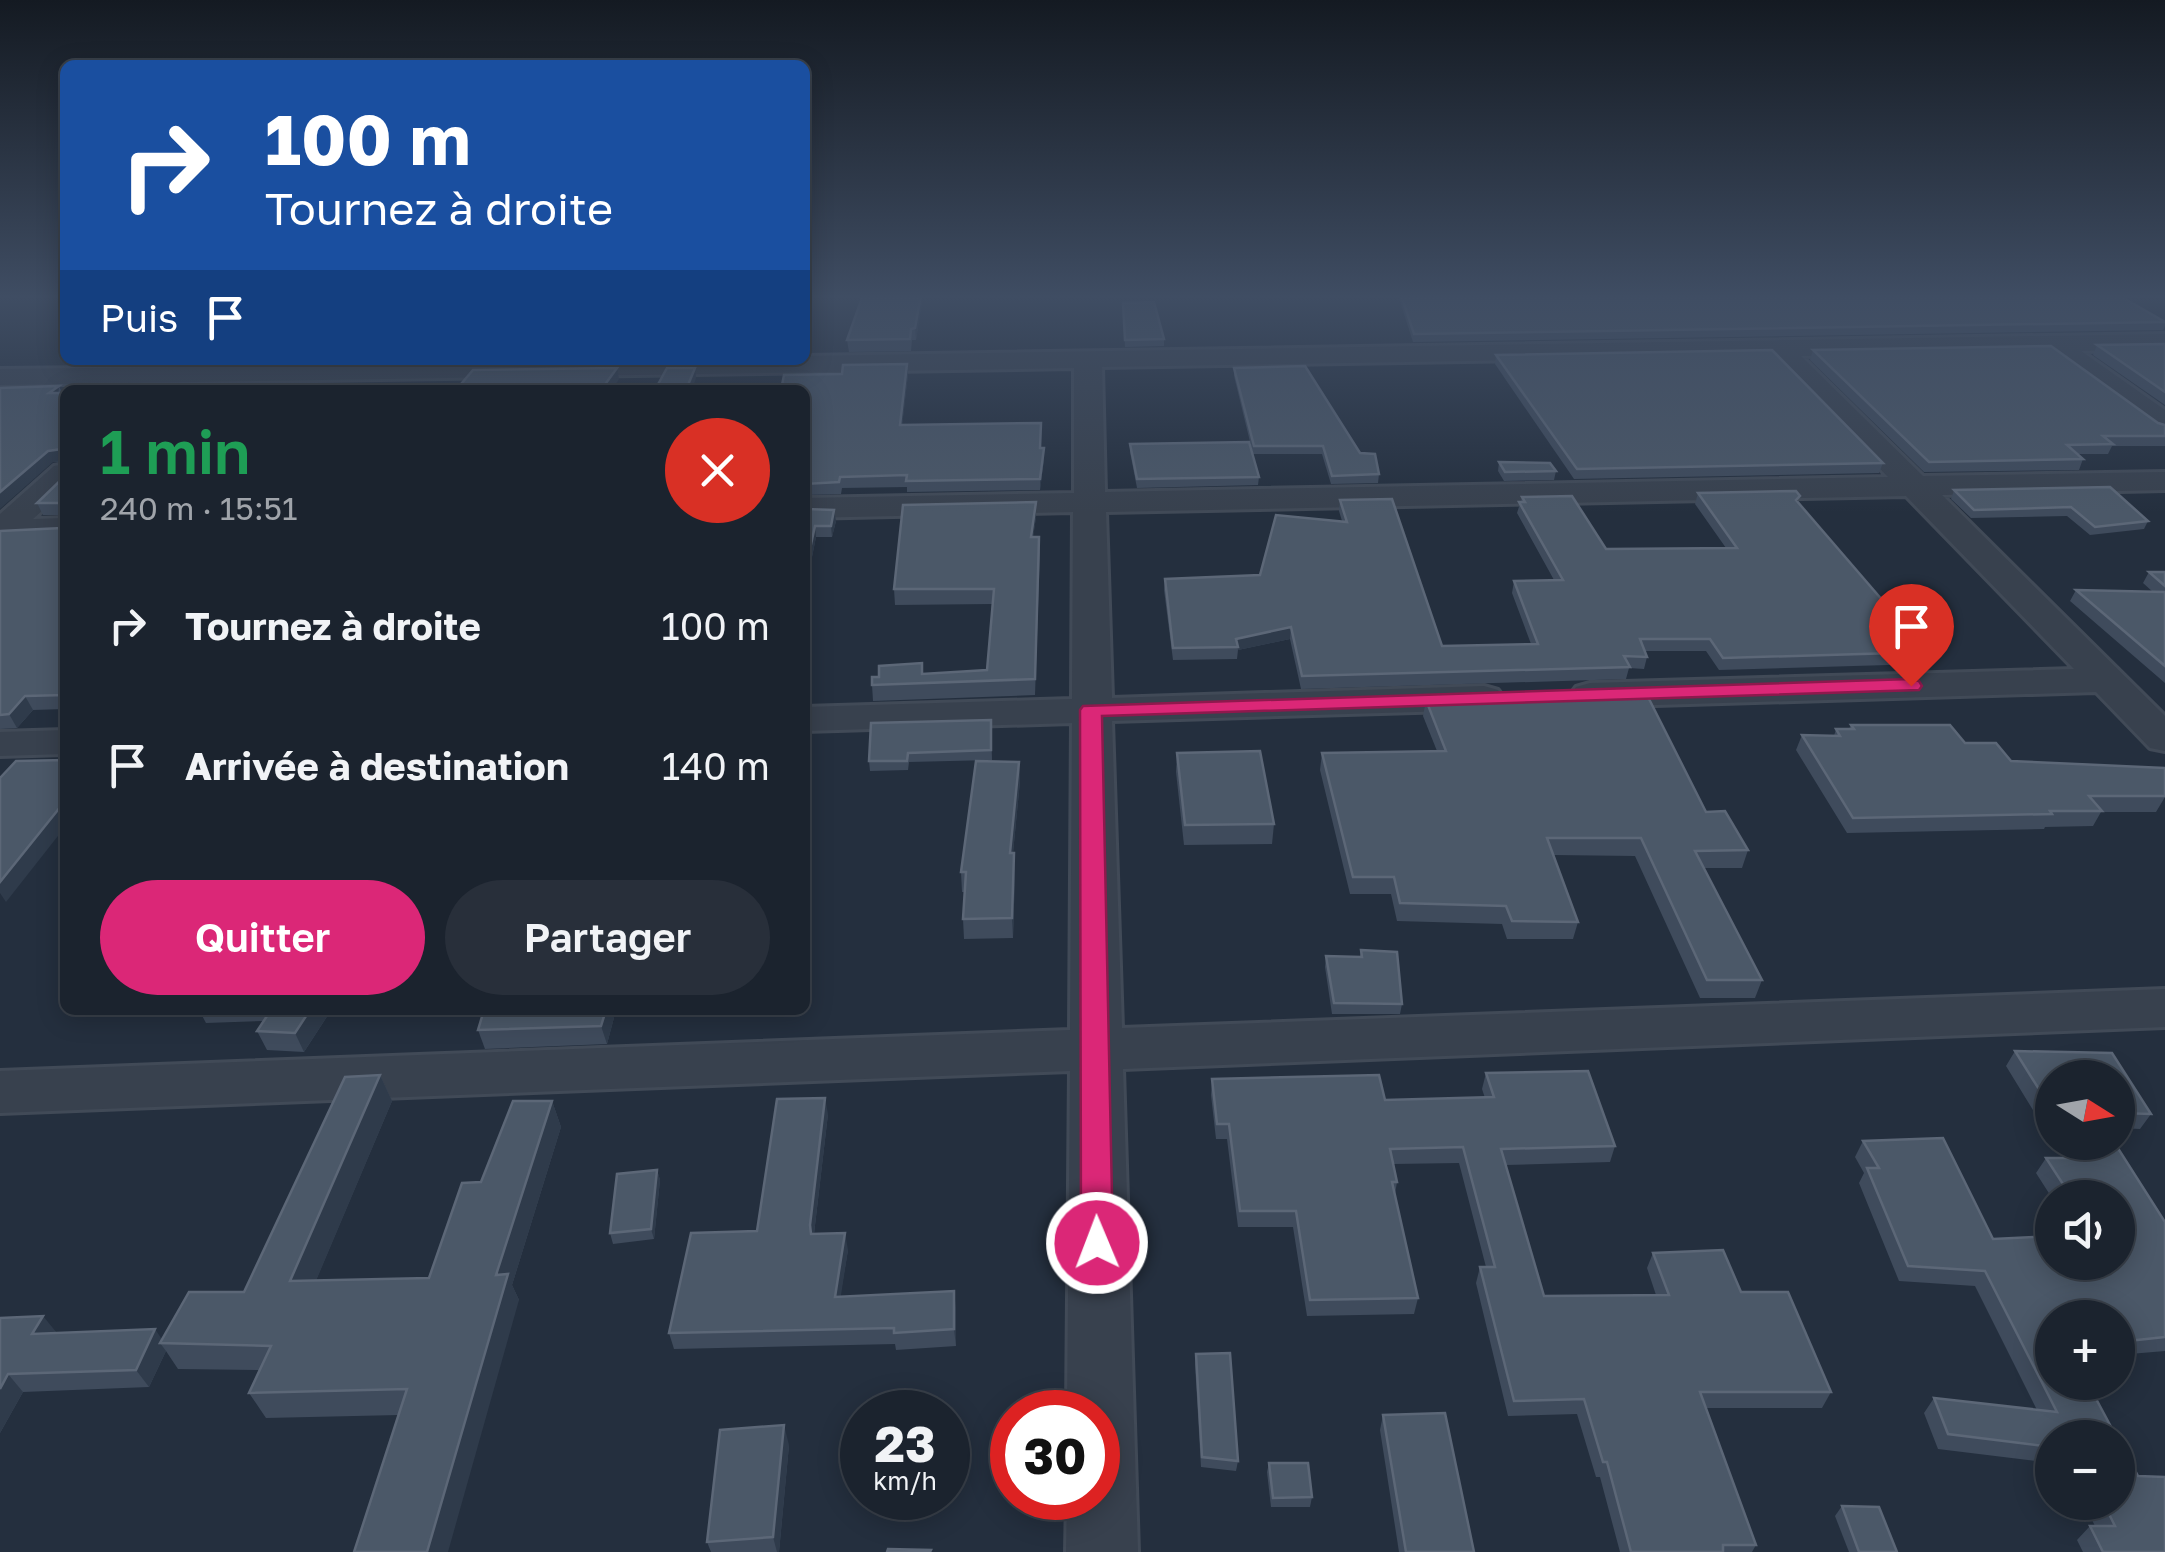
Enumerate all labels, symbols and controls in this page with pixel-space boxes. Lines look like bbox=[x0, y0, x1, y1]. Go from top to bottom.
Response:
text: 100 m bbox=[265, 96, 471, 180]
icon: right bbox=[100, 100, 230, 230]
text: Tournez à droite bbox=[265, 181, 613, 235]
icon: arrive bbox=[198, 290, 253, 345]
text: Puis bbox=[100, 295, 178, 340]
text: 1 min bbox=[100, 415, 250, 487]
button: close bbox=[665, 418, 770, 523]
text: 240 m · 15:51 bbox=[100, 489, 298, 527]
pin bbox=[1869, 584, 1954, 687]
icon: right bbox=[100, 598, 155, 653]
icon: arrive bbox=[1884, 599, 1939, 654]
text: Tournez à droite bbox=[185, 603, 481, 648]
text: 100 m bbox=[661, 603, 770, 648]
icon: arrive bbox=[100, 738, 155, 793]
text: Arrivée à destination bbox=[185, 743, 569, 788]
text: 140 m bbox=[662, 743, 770, 788]
button: Quitter bbox=[100, 880, 425, 995]
button: Partager bbox=[445, 880, 770, 995]
north arrow bbox=[2035, 1060, 2135, 1160]
map controls bbox=[2035, 1060, 2135, 1520]
button: sound bbox=[2035, 1180, 2135, 1280]
position arrow bbox=[1045, 1191, 1149, 1295]
button: + bbox=[2035, 1300, 2135, 1400]
speed limit sign: 30 bbox=[990, 1390, 1120, 1520]
text: 23 bbox=[874, 1413, 935, 1473]
button: − bbox=[2035, 1420, 2135, 1520]
text: km/h bbox=[873, 1465, 937, 1496]

